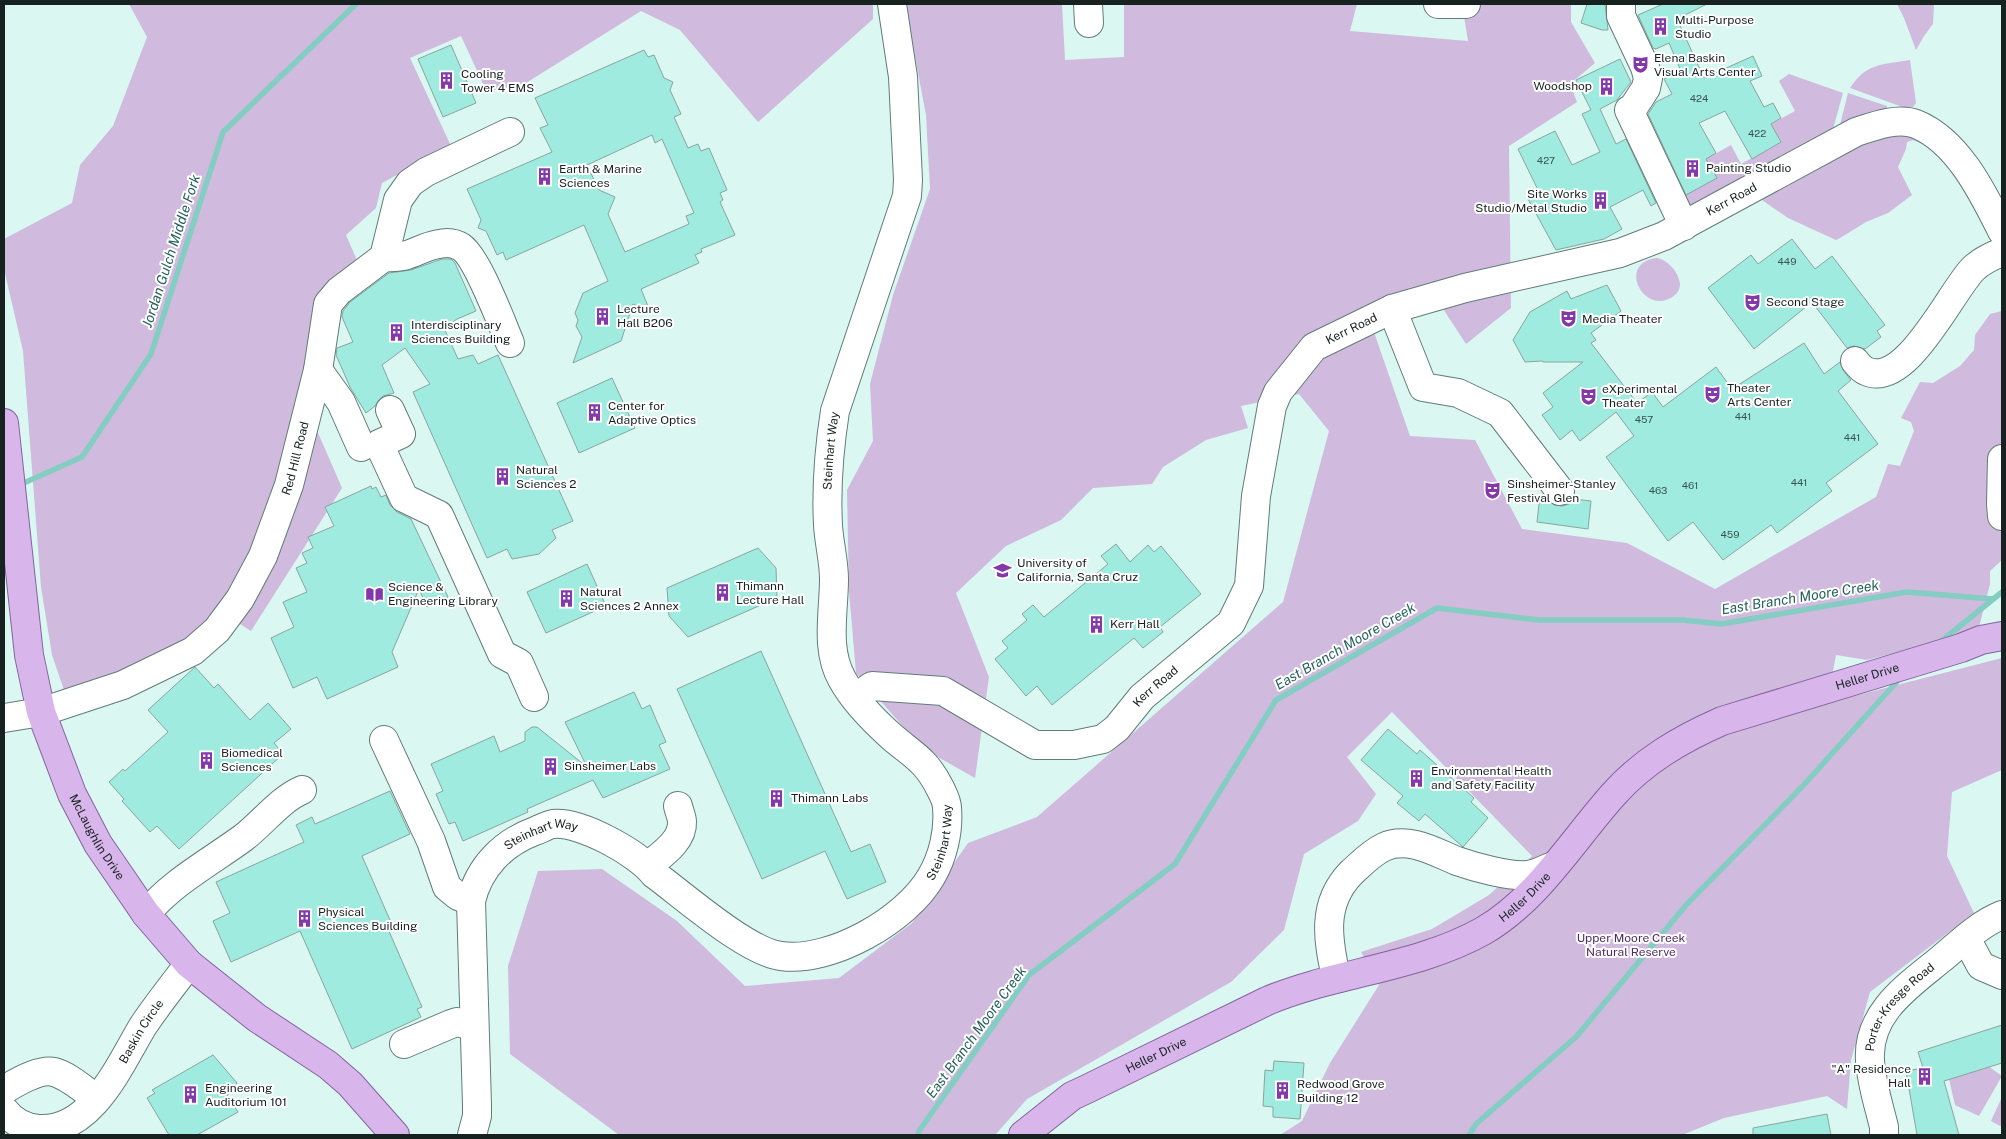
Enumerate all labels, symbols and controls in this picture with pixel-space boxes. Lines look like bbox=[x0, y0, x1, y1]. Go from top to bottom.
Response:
place label: Multi-Purpose Studio bbox=[1675, 13, 1754, 41]
building icon: Multi-Purpose Studio bbox=[1651, 17, 1671, 37]
place label: Elena Baskin Visual Arts Center bbox=[1654, 51, 1756, 79]
theatre icon: Elena Baskin Visual Arts Center bbox=[1630, 55, 1650, 75]
place label: Cooling Tower 4 EMS bbox=[461, 67, 534, 95]
building icon: Cooling Tower 4 EMS bbox=[437, 71, 457, 91]
building icon: Woodshop bbox=[1596, 76, 1616, 96]
place label: Woodshop bbox=[1533, 79, 1592, 93]
house number: 424 bbox=[1690, 92, 1708, 104]
house number: 422 bbox=[1748, 127, 1766, 139]
house number: 427 bbox=[1537, 154, 1555, 166]
building icon: Painting Studio bbox=[1682, 158, 1702, 178]
place label: Painting Studio bbox=[1706, 161, 1791, 175]
place label: Earth & Marine Sciences bbox=[559, 162, 642, 190]
building icon: Earth & Marine Sciences bbox=[535, 166, 555, 186]
water label: Jordan Gulch Middle Fork bbox=[139, 172, 203, 329]
street label: Kerr Road bbox=[1704, 180, 1759, 219]
place label: Site Works Studio/Metal Studio bbox=[1475, 187, 1587, 215]
building icon: Site Works Studio/Metal Studio bbox=[1591, 191, 1611, 211]
house number: 449 bbox=[1778, 255, 1796, 267]
theatre icon: Second Stage bbox=[1742, 292, 1762, 312]
place label: Second Stage bbox=[1766, 295, 1844, 309]
place label: Lecture Hall B206 bbox=[617, 302, 673, 330]
building icon: Lecture Hall B206 bbox=[593, 306, 613, 326]
theatre icon: Media Theater bbox=[1558, 309, 1578, 329]
street label: Kerr Road bbox=[1323, 310, 1379, 347]
place label: Media Theater bbox=[1582, 312, 1663, 326]
place label: Interdisciplinary Sciences Building bbox=[411, 318, 511, 346]
building icon: Interdisciplinary Sciences Building bbox=[387, 322, 407, 342]
place label: Theater Arts Center bbox=[1727, 381, 1792, 409]
place label: eXperimental Theater bbox=[1602, 382, 1678, 410]
theatre icon: Theater Arts Center bbox=[1703, 385, 1723, 405]
theatre icon: eXperimental Theater bbox=[1578, 386, 1598, 406]
place label: Center for Adaptive Optics bbox=[608, 399, 696, 427]
building icon: Center for Adaptive Optics bbox=[584, 403, 604, 423]
street label: Steinhart Way bbox=[820, 410, 842, 490]
house number: 441 bbox=[1735, 410, 1751, 422]
house number: 457 bbox=[1635, 413, 1653, 425]
street label: Red Hill Road bbox=[279, 420, 312, 497]
house number: 441 bbox=[1844, 431, 1860, 443]
place label: Natural Sciences 2 bbox=[516, 463, 577, 491]
building icon: Natural Sciences 2 bbox=[492, 467, 512, 487]
house number: 441 bbox=[1791, 476, 1807, 488]
place label: Sinsheimer-Stanley Festival Glen bbox=[1507, 477, 1616, 505]
house number: 461 bbox=[1682, 479, 1698, 491]
theatre icon: Sinsheimer-Stanley Festival Glen bbox=[1483, 481, 1503, 501]
house number: 463 bbox=[1649, 484, 1667, 496]
house number: 459 bbox=[1721, 528, 1739, 540]
place label: University of California, Santa Cruz bbox=[1017, 556, 1138, 584]
school or university icon: University of California, Santa Cruz bbox=[993, 560, 1013, 580]
water label: East Branch Moore Creek bbox=[1720, 577, 1880, 617]
place label: Thimann Lecture Hall bbox=[736, 579, 805, 607]
place label: Science & Engineering Library bbox=[388, 580, 498, 608]
building icon: Thimann Lecture Hall bbox=[712, 583, 732, 603]
library icon: Science & Engineering Library bbox=[364, 584, 384, 604]
place label: Natural Sciences 2 Annex bbox=[580, 585, 679, 613]
building icon: Natural Sciences 2 Annex bbox=[556, 589, 576, 609]
water label: East Branch Moore Creek bbox=[1272, 599, 1418, 693]
building icon: Kerr Hall bbox=[1086, 614, 1106, 634]
place label: Kerr Hall bbox=[1110, 617, 1160, 631]
street label: Heller Drive bbox=[1834, 660, 1901, 693]
street label: Kerr Road bbox=[1130, 663, 1181, 710]
place label: Biomedical Sciences bbox=[221, 746, 283, 774]
building icon: Biomedical Sciences bbox=[197, 750, 217, 770]
building icon: Sinsheimer Labs bbox=[540, 756, 560, 776]
place label: Sinsheimer Labs bbox=[564, 759, 656, 773]
place label: Environmental Health and Safety Facility bbox=[1431, 764, 1551, 792]
building icon: Environmental Health and Safety Facility bbox=[1407, 768, 1427, 788]
building icon: Thimann Labs bbox=[767, 788, 787, 808]
place label: Thimann Labs bbox=[791, 791, 868, 805]
street label: McLaughlin Drive bbox=[66, 792, 128, 883]
street label: Steinhart Way bbox=[924, 804, 955, 883]
street label: Steinhart Way bbox=[501, 817, 580, 853]
street label: Heller Drive bbox=[1496, 869, 1554, 925]
place label: Physical Sciences Building bbox=[318, 905, 418, 933]
building icon: Physical Sciences Building bbox=[294, 909, 314, 929]
park label: Upper Moore Creek Natural Reserve bbox=[1577, 931, 1686, 959]
street label: Porter-Kresge Road bbox=[1863, 960, 1937, 1052]
water label: East Branch Moore Creek bbox=[923, 963, 1030, 1101]
street label: Baskin Circle bbox=[116, 996, 167, 1066]
street label: Heller Drive bbox=[1123, 1034, 1189, 1076]
place label: "A" Residence Hall bbox=[1831, 1062, 1911, 1090]
building icon: "A" Residence Hall bbox=[1915, 1066, 1935, 1086]
place label: Redwood Grove Building 12 bbox=[1297, 1077, 1385, 1105]
place label: Engineering Auditorium 101 bbox=[205, 1081, 287, 1109]
building icon: Redwood Grove Building 12 bbox=[1273, 1081, 1293, 1101]
building icon: Engineering Auditorium 101 bbox=[181, 1085, 201, 1105]

